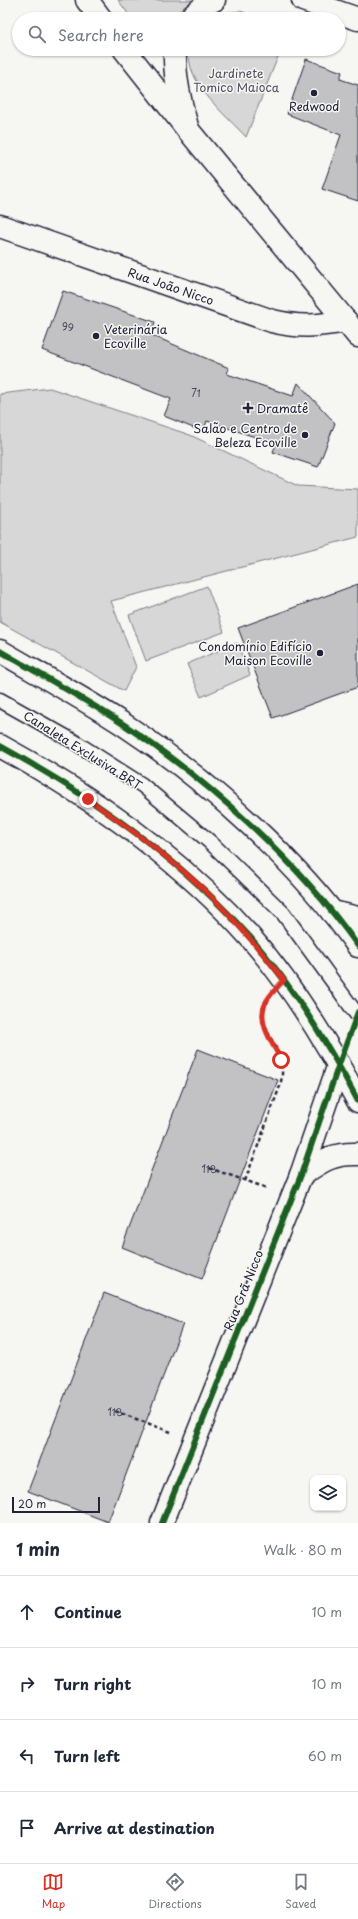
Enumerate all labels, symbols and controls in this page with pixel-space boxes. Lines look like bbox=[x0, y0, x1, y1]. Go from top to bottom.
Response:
search box bbox=[12, 12, 346, 56]
icon: search bbox=[26, 23, 48, 45]
text: Search here bbox=[58, 23, 144, 46]
park label: Jardinete Tomico Maioca bbox=[193, 64, 280, 96]
marker: Redwood bbox=[309, 88, 319, 98]
place label: Redwood bbox=[289, 97, 339, 115]
street label: Rua João Nicco bbox=[126, 263, 217, 309]
house number: 99 bbox=[62, 319, 74, 334]
place label: Veterinária Ecoville bbox=[104, 320, 168, 352]
marker: Veterinária Ecoville bbox=[91, 331, 101, 341]
house number: 71 bbox=[191, 385, 201, 400]
place label: Dramatê bbox=[257, 399, 308, 417]
marker: Dramatê bbox=[242, 402, 254, 414]
place label: Salão e Centro de Beleza Ecoville bbox=[193, 419, 297, 451]
marker: Salão e Centro de Beleza Ecoville bbox=[300, 430, 310, 440]
place label: Condomínio Edifício Maison Ecoville bbox=[198, 637, 312, 669]
marker: Condomínio Edifício Maison Ecoville bbox=[315, 648, 325, 658]
street label: Canaleta Exclusiva BRT bbox=[20, 706, 147, 794]
route end bbox=[79, 790, 97, 808]
route start bbox=[272, 1051, 290, 1069]
house number: 113 bbox=[201, 1161, 217, 1176]
street label: Rua Grã Nicco bbox=[219, 1247, 267, 1333]
house number: 113 bbox=[107, 1404, 123, 1419]
map controls bbox=[310, 1475, 346, 1511]
button: layers bbox=[310, 1475, 346, 1511]
scale bar bbox=[12, 1495, 100, 1514]
text: 20 m bbox=[18, 1495, 46, 1512]
text: 1 min bbox=[16, 1536, 60, 1562]
text: Walk · 80 m bbox=[264, 1540, 342, 1559]
text: Continue bbox=[54, 1600, 122, 1623]
icon: ahead bbox=[16, 1601, 38, 1623]
text: 10 m bbox=[312, 1602, 342, 1621]
text: Turn right bbox=[54, 1672, 131, 1695]
icon: right bbox=[16, 1673, 38, 1695]
text: 10 m bbox=[312, 1674, 342, 1693]
text: Turn left bbox=[54, 1744, 120, 1767]
icon: left bbox=[16, 1745, 38, 1767]
text: 60 m bbox=[308, 1746, 342, 1765]
text: Arrive at destination bbox=[54, 1816, 215, 1839]
icon: arrive bbox=[16, 1817, 38, 1839]
tab: Map bbox=[42, 1871, 65, 1912]
tab: Directions bbox=[148, 1871, 202, 1912]
tab: Saved bbox=[285, 1871, 316, 1912]

